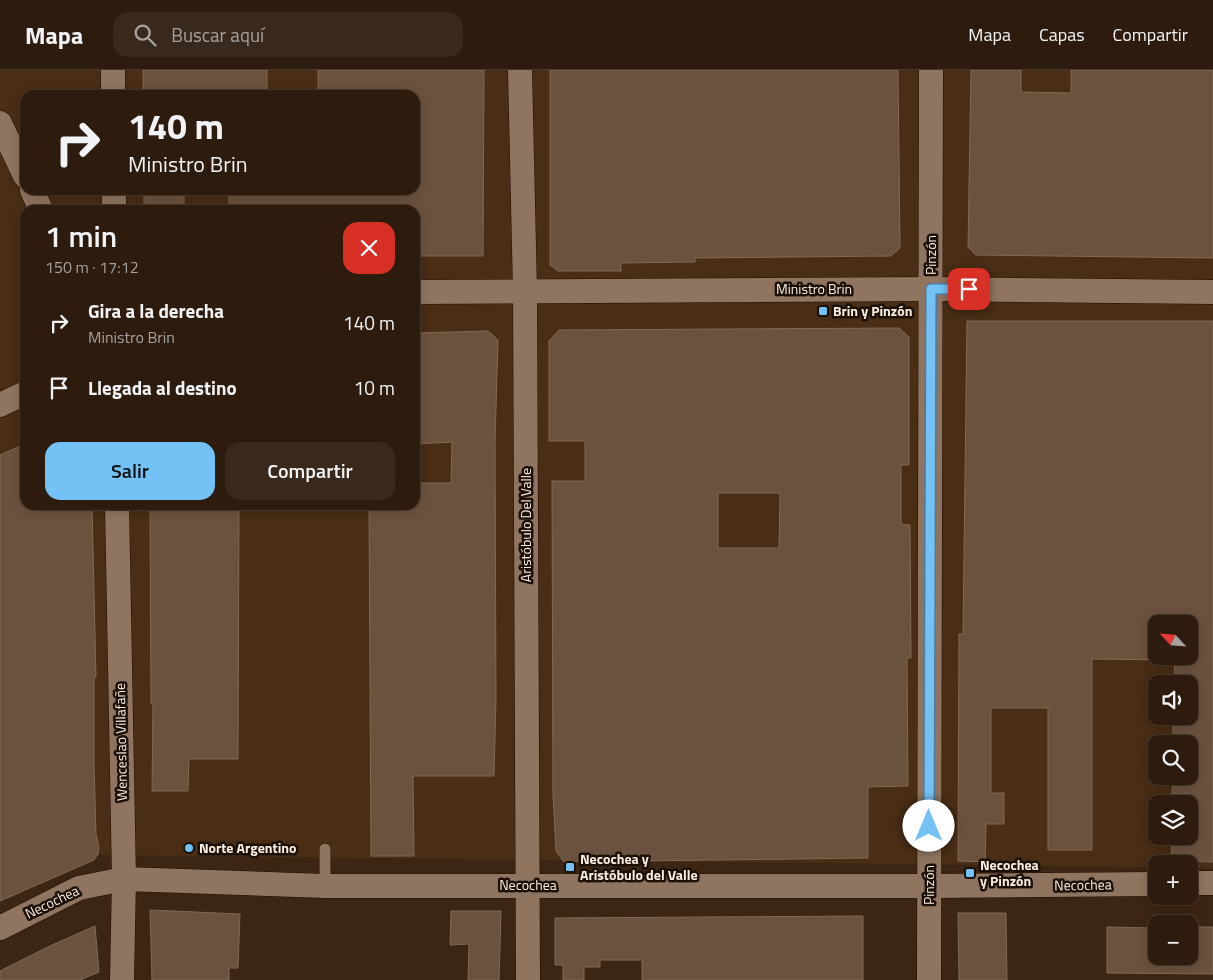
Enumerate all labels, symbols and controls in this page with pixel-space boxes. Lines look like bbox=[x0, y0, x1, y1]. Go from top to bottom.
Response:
search box bbox=[113, 12, 463, 57]
text: Mapa bbox=[25, 17, 83, 53]
text: Buscar aquí bbox=[171, 20, 264, 49]
icon: search bbox=[131, 21, 159, 49]
text: Mapa bbox=[968, 21, 1011, 48]
text: Capas bbox=[1039, 21, 1085, 48]
text: Compartir bbox=[1113, 21, 1188, 48]
text: 140 m bbox=[128, 99, 224, 153]
icon: right bbox=[45, 110, 110, 175]
text: Ministro Brin bbox=[128, 147, 248, 181]
text: 1 min bbox=[45, 213, 117, 259]
button: close bbox=[343, 222, 395, 274]
street label: Pinzón bbox=[920, 235, 941, 275]
text: 150 m · 17:12 bbox=[45, 255, 139, 279]
pin bbox=[948, 268, 990, 310]
icon: arrive bbox=[955, 275, 983, 303]
street label: Ministro Brin bbox=[776, 278, 852, 299]
text: Gira a la derecha bbox=[88, 296, 224, 325]
place label: Brin y Pinzón bbox=[833, 300, 912, 321]
marker: Brin y Pinzón bbox=[817, 305, 829, 317]
text: 140 m bbox=[343, 308, 395, 337]
icon: right bbox=[45, 309, 73, 337]
text: Ministro Brin bbox=[88, 325, 175, 349]
text: Llegada al destino bbox=[88, 373, 237, 402]
text: 10 m bbox=[354, 373, 395, 402]
icon: arrive bbox=[45, 374, 73, 402]
button: Salir bbox=[45, 442, 215, 500]
button: Compartir bbox=[225, 442, 395, 500]
street label: Aristóbulo Del Valle bbox=[515, 468, 536, 582]
north arrow bbox=[1148, 615, 1198, 665]
map controls bbox=[1148, 615, 1198, 965]
button: sound bbox=[1148, 675, 1198, 725]
street label: Wenceslao Villafañe bbox=[109, 683, 132, 801]
button: search bbox=[1148, 735, 1198, 785]
button: layers bbox=[1148, 795, 1198, 845]
position arrow bbox=[902, 799, 954, 851]
place label: Norte Argentino bbox=[199, 837, 296, 858]
marker: Norte Argentino bbox=[183, 842, 195, 854]
place label: Necochea y Aristóbulo del Valle bbox=[580, 848, 698, 885]
place label: Necochea y Pinzón bbox=[980, 854, 1039, 891]
button: + bbox=[1148, 855, 1198, 905]
marker: Necochea y Aristóbulo del Valle bbox=[564, 861, 576, 873]
street label: Pinzón bbox=[918, 865, 939, 905]
marker: Necochea y Pinzón bbox=[964, 867, 976, 879]
street label: Necochea bbox=[1054, 873, 1112, 896]
street label: Necochea bbox=[499, 874, 557, 895]
street label: Necochea bbox=[21, 879, 82, 924]
button: − bbox=[1148, 915, 1198, 965]

